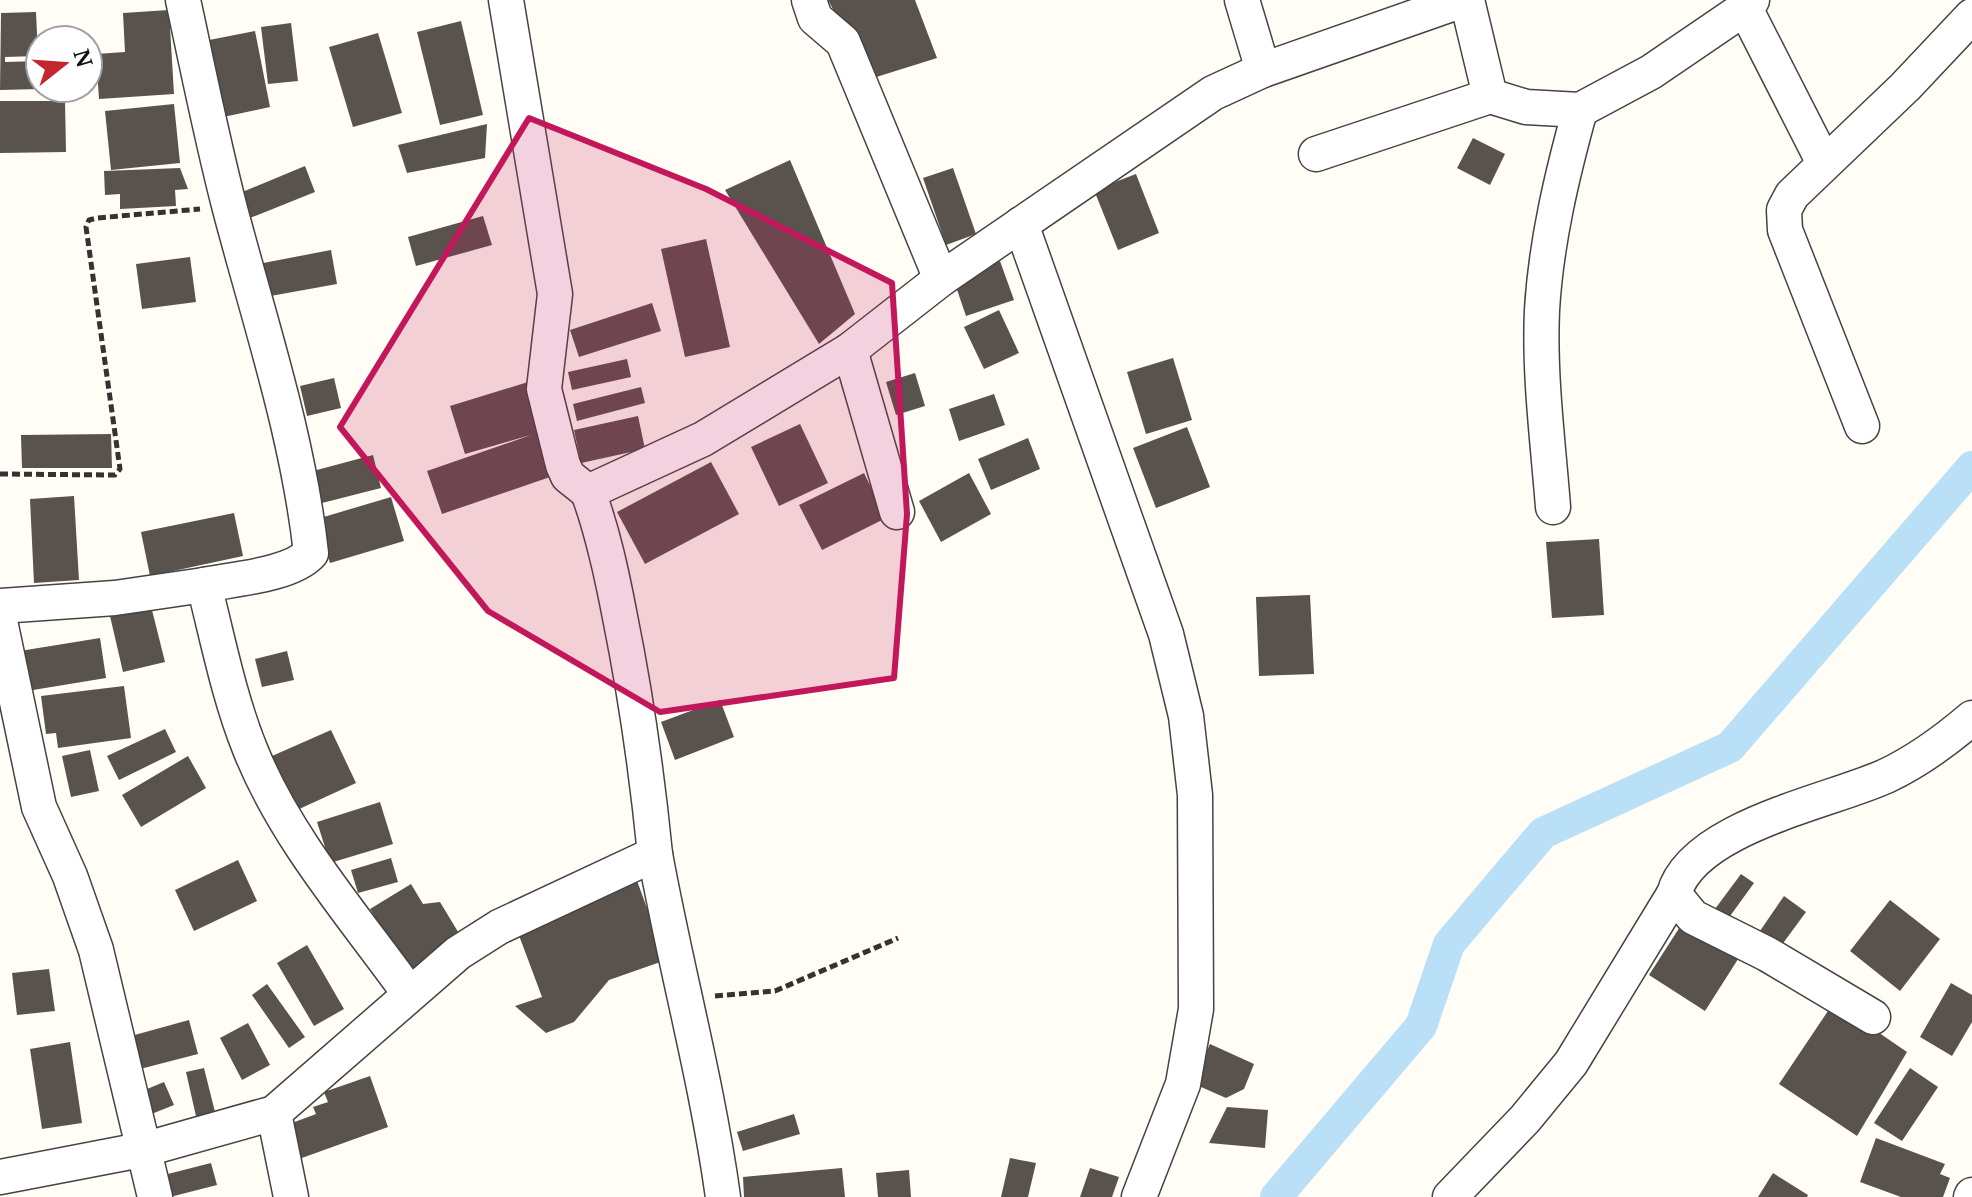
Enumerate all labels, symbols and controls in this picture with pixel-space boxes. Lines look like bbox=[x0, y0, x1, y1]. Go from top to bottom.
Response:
north arrow bbox=[24, 24, 104, 104]
text: N bbox=[67, 45, 101, 71]

